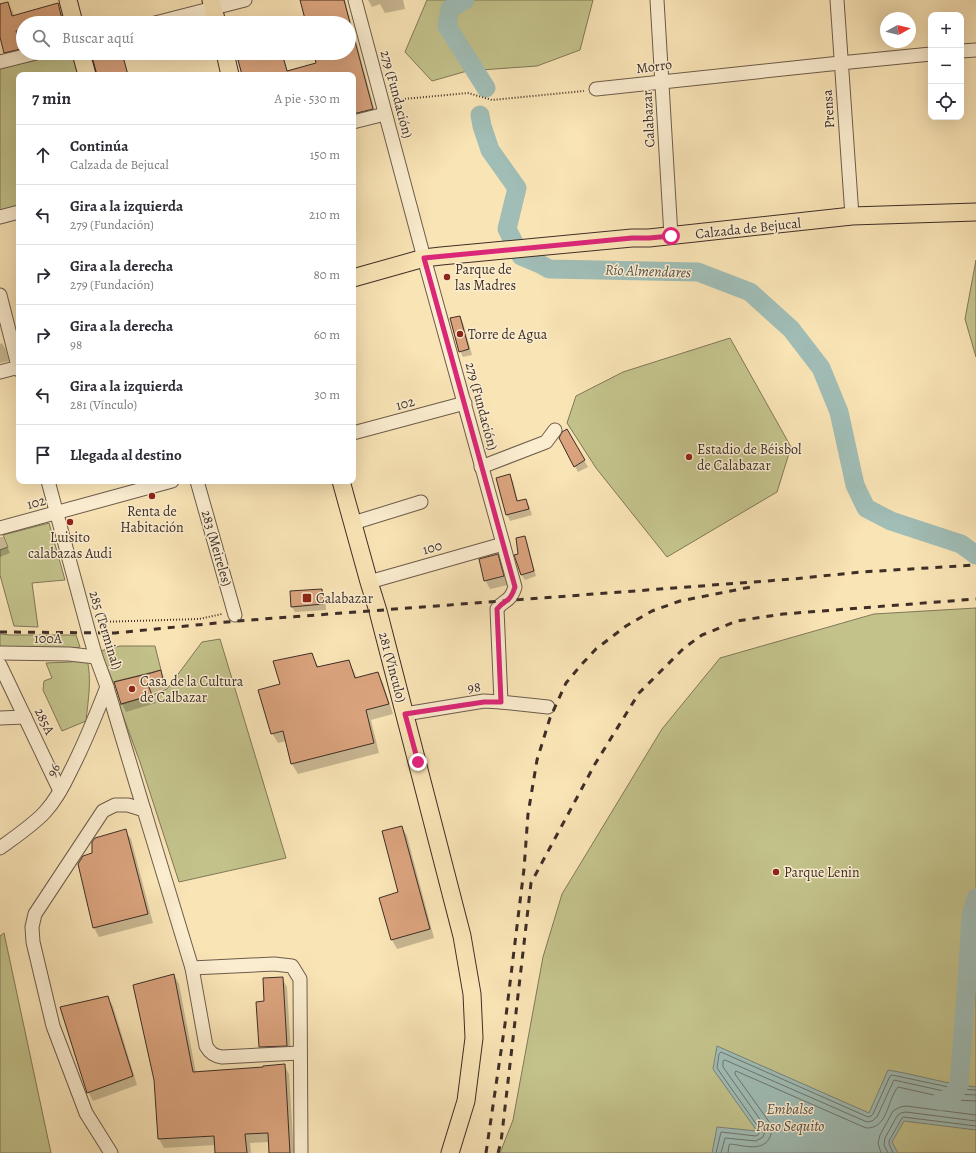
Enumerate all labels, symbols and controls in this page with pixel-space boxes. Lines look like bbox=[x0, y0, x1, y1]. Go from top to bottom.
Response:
north arrow bbox=[880, 12, 916, 48]
map controls bbox=[928, 12, 964, 120]
button: + bbox=[928, 12, 964, 48]
search box bbox=[16, 16, 356, 60]
icon: search bbox=[30, 27, 52, 49]
text: Buscar aquí bbox=[62, 28, 134, 48]
street label: 279 (Fundación) bbox=[376, 48, 417, 140]
button: − bbox=[928, 48, 964, 84]
street label: Morro bbox=[635, 55, 673, 78]
button: locate bbox=[928, 84, 964, 120]
text: 7 min bbox=[32, 87, 71, 110]
street label: Prensa bbox=[818, 88, 839, 129]
street label: Calabazar bbox=[637, 89, 659, 148]
text: A pie · 530 m bbox=[274, 90, 340, 107]
text: Continúa bbox=[70, 136, 128, 156]
icon: ahead bbox=[32, 144, 54, 166]
text: 150 m bbox=[310, 146, 340, 163]
text: Calzada de Bejucal bbox=[70, 156, 169, 173]
text: Gira a la izquierda bbox=[70, 196, 183, 216]
icon: left bbox=[32, 204, 54, 226]
text: 210 m bbox=[309, 206, 340, 223]
street label: Calzada de Bejucal bbox=[694, 213, 803, 244]
text: 279 (Fundación) bbox=[70, 216, 154, 233]
route start bbox=[662, 227, 680, 245]
text: Gira a la derecha bbox=[70, 256, 173, 276]
place label: Parque de las Madres bbox=[455, 260, 516, 295]
water label: Río Almendares bbox=[605, 260, 691, 282]
icon: right bbox=[32, 264, 54, 286]
text: 80 m bbox=[313, 266, 340, 283]
marker: Parque de las Madres bbox=[442, 272, 452, 282]
text: 279 (Fundación) bbox=[70, 276, 154, 293]
text: Gira a la derecha bbox=[70, 316, 173, 336]
icon: right bbox=[32, 324, 54, 346]
place label: Torre de Agua bbox=[468, 325, 548, 344]
text: 60 m bbox=[314, 326, 340, 343]
marker: Torre de Agua bbox=[455, 329, 465, 339]
text: 98 bbox=[70, 336, 82, 353]
street label: 279 (Fundación) bbox=[461, 360, 502, 452]
text: Gira a la izquierda bbox=[70, 376, 183, 396]
icon: left bbox=[32, 384, 54, 406]
text: 30 m bbox=[314, 386, 340, 403]
street label: 102 bbox=[394, 392, 417, 415]
text: 281 (Vínculo) bbox=[70, 396, 137, 413]
place label: Estadio de Béisbol de Calabazar bbox=[697, 440, 802, 475]
icon: arrive bbox=[32, 444, 54, 466]
text: Llegada al destino bbox=[70, 445, 182, 465]
marker: Estadio de Béisbol de Calabazar bbox=[684, 452, 694, 462]
street label: 102 bbox=[25, 491, 48, 514]
marker: Renta de Habitación bbox=[147, 491, 157, 501]
place label: Renta de Habitación bbox=[120, 502, 184, 537]
street label: 283 (Meireles) bbox=[197, 508, 236, 589]
marker: Luisito calabazas Audi bbox=[65, 517, 75, 527]
place label: Luisito calabazas Audi bbox=[28, 528, 112, 563]
street label: 100 bbox=[420, 536, 444, 559]
street label: 285 (Terminal) bbox=[85, 588, 127, 672]
place label: Calabazar bbox=[316, 589, 374, 608]
marker: Calabazar bbox=[301, 592, 313, 604]
street label: 100A bbox=[34, 629, 63, 648]
street label: 281 (Vínculo) bbox=[374, 630, 411, 705]
place label: Casa de la Cultura de Calbazar bbox=[140, 672, 244, 707]
street label: 98 bbox=[466, 677, 482, 698]
marker: Casa de la Cultura de Calbazar bbox=[127, 684, 137, 694]
street label: 285A bbox=[30, 705, 60, 739]
route end bbox=[409, 753, 427, 771]
street label: 96 bbox=[42, 760, 65, 780]
place label: Parque Lenin bbox=[784, 863, 860, 882]
marker: Parque Lenin bbox=[771, 867, 781, 877]
water label: Embalse Paso Sequito bbox=[756, 1099, 824, 1136]

